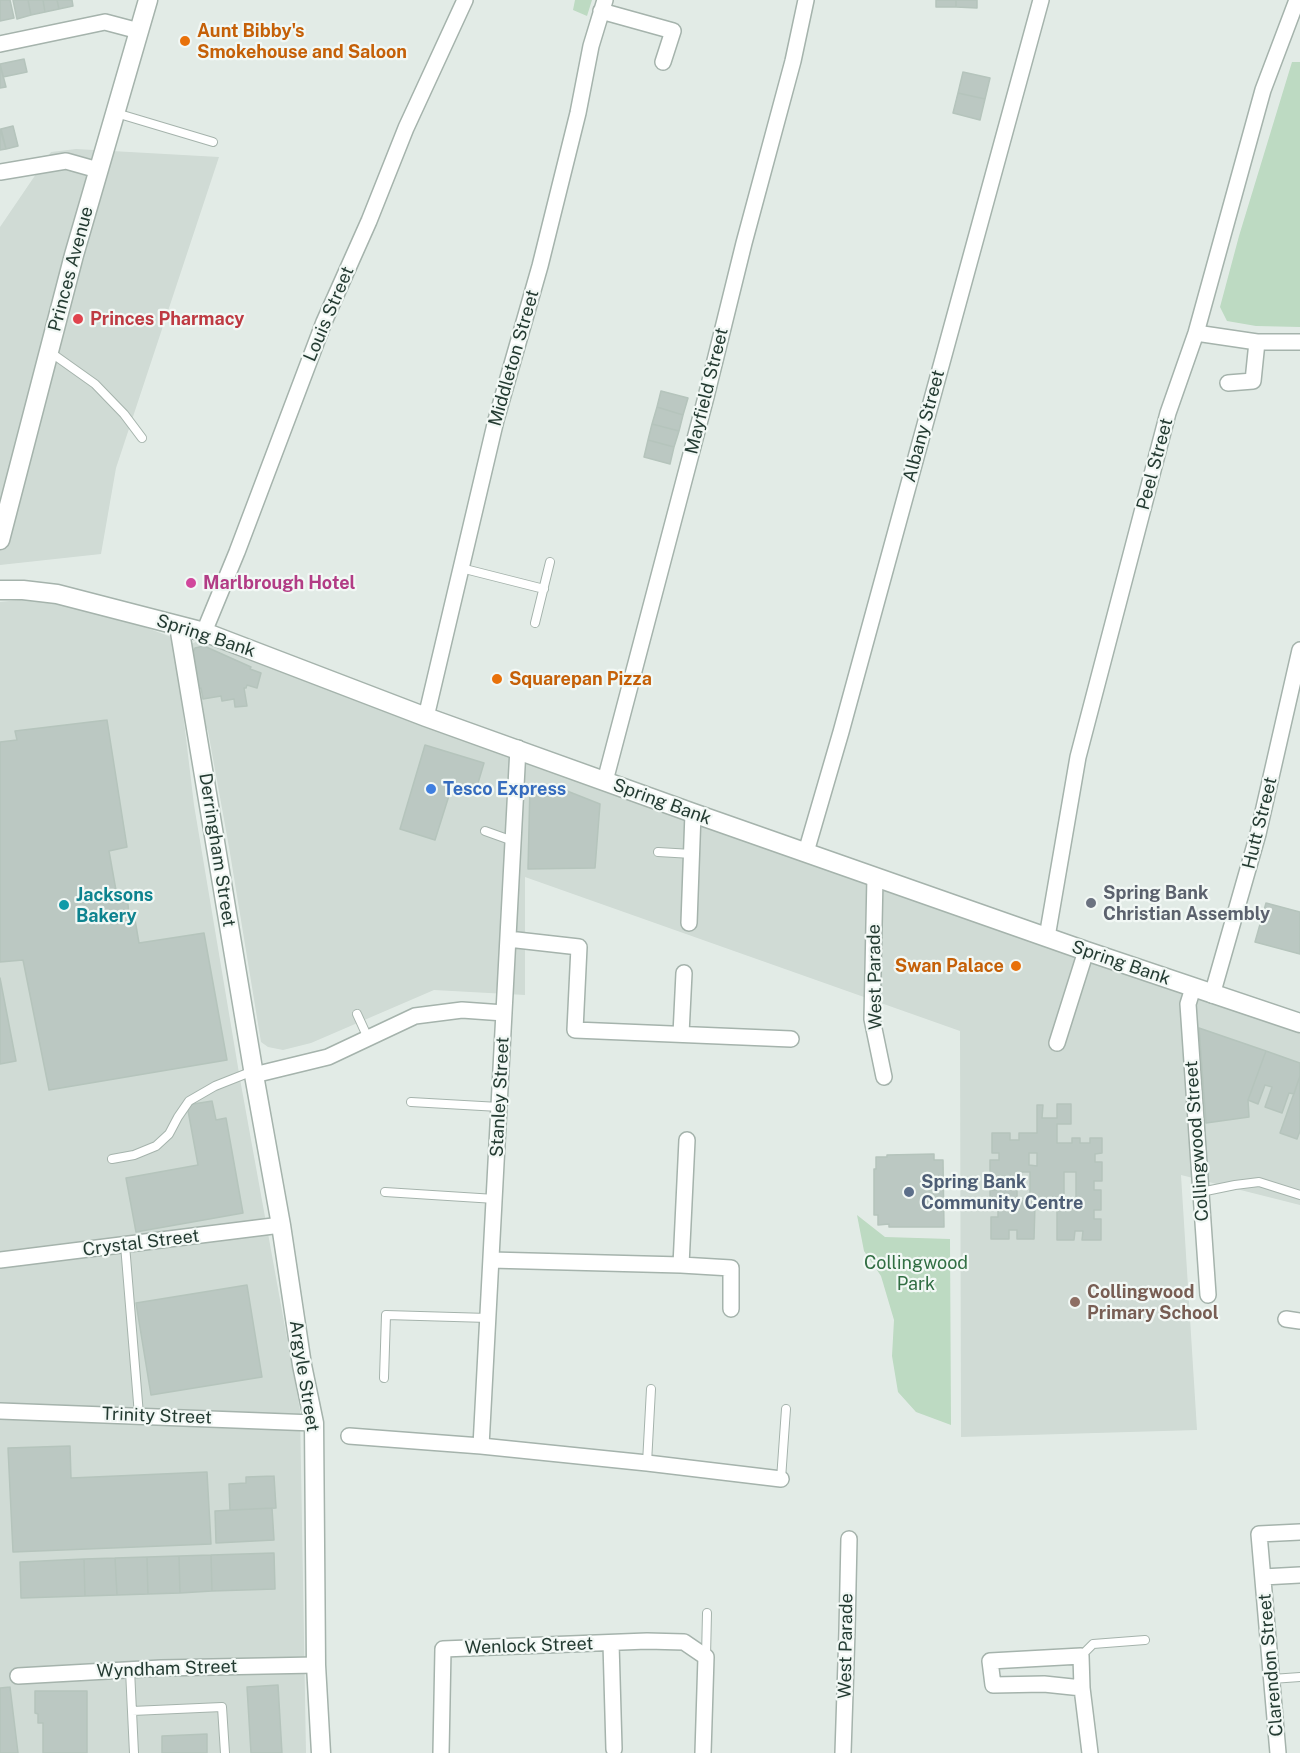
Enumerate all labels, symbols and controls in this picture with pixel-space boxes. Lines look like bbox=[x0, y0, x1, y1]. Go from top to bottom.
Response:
place label: Aunt Bibby's Smokehouse and Saloon bbox=[197, 20, 407, 63]
marker: Aunt Bibby's Smokehouse and Saloon bbox=[178, 34, 192, 48]
street label: Princes Avenue bbox=[44, 204, 98, 334]
street label: Louis Street bbox=[299, 263, 359, 365]
street label: Middleton Street bbox=[484, 287, 544, 429]
place label: Princes Pharmacy bbox=[90, 308, 244, 330]
marker: Princes Pharmacy bbox=[71, 312, 85, 326]
street label: Mayfield Street bbox=[681, 325, 733, 457]
street label: Albany Street bbox=[899, 367, 949, 485]
street label: Peel Street bbox=[1132, 416, 1178, 512]
place label: Marlbrough Hotel bbox=[203, 572, 355, 594]
marker: Marlbrough Hotel bbox=[184, 576, 198, 590]
street label: Spring Bank bbox=[154, 610, 258, 662]
place label: Squarepan Pizza bbox=[509, 668, 652, 690]
marker: Squarepan Pizza bbox=[490, 672, 504, 686]
street label: Derringham Street bbox=[194, 771, 240, 929]
street label: Spring Bank bbox=[610, 774, 714, 830]
street label: Hutt Street bbox=[1238, 775, 1282, 871]
place label: Tesco Express bbox=[443, 778, 566, 800]
marker: Tesco Express bbox=[424, 782, 438, 796]
place label: Spring Bank Christian Assembly bbox=[1103, 882, 1270, 924]
place label: Jacksons Bakery bbox=[76, 884, 153, 926]
marker: Spring Bank Christian Assembly bbox=[1084, 896, 1098, 910]
marker: Jacksons Bakery bbox=[57, 898, 71, 912]
street label: West Parade bbox=[863, 924, 887, 1030]
street label: Spring Bank bbox=[1069, 936, 1173, 990]
place label: Swan Palace bbox=[895, 955, 1004, 977]
marker: Swan Palace bbox=[1009, 959, 1023, 973]
street label: Stanley Street bbox=[486, 1036, 514, 1158]
street label: Collingwood Street bbox=[1181, 1060, 1213, 1222]
place label: Spring Bank Community Centre bbox=[921, 1171, 1083, 1214]
marker: Spring Bank Community Centre bbox=[902, 1185, 916, 1199]
street label: Crystal Street bbox=[81, 1225, 201, 1261]
park label: Collingwood Park bbox=[864, 1252, 968, 1294]
place label: Collingwood Primary School bbox=[1087, 1281, 1219, 1324]
marker: Collingwood Primary School bbox=[1068, 1295, 1082, 1309]
street label: Argyle Street bbox=[285, 1319, 323, 1433]
street label: Trinity Street bbox=[102, 1403, 212, 1429]
street label: West Parade bbox=[834, 1593, 858, 1699]
street label: Clarendon Street bbox=[1254, 1593, 1288, 1737]
street label: Wenlock Street bbox=[464, 1633, 594, 1659]
street label: Wyndham Street bbox=[96, 1656, 238, 1682]

